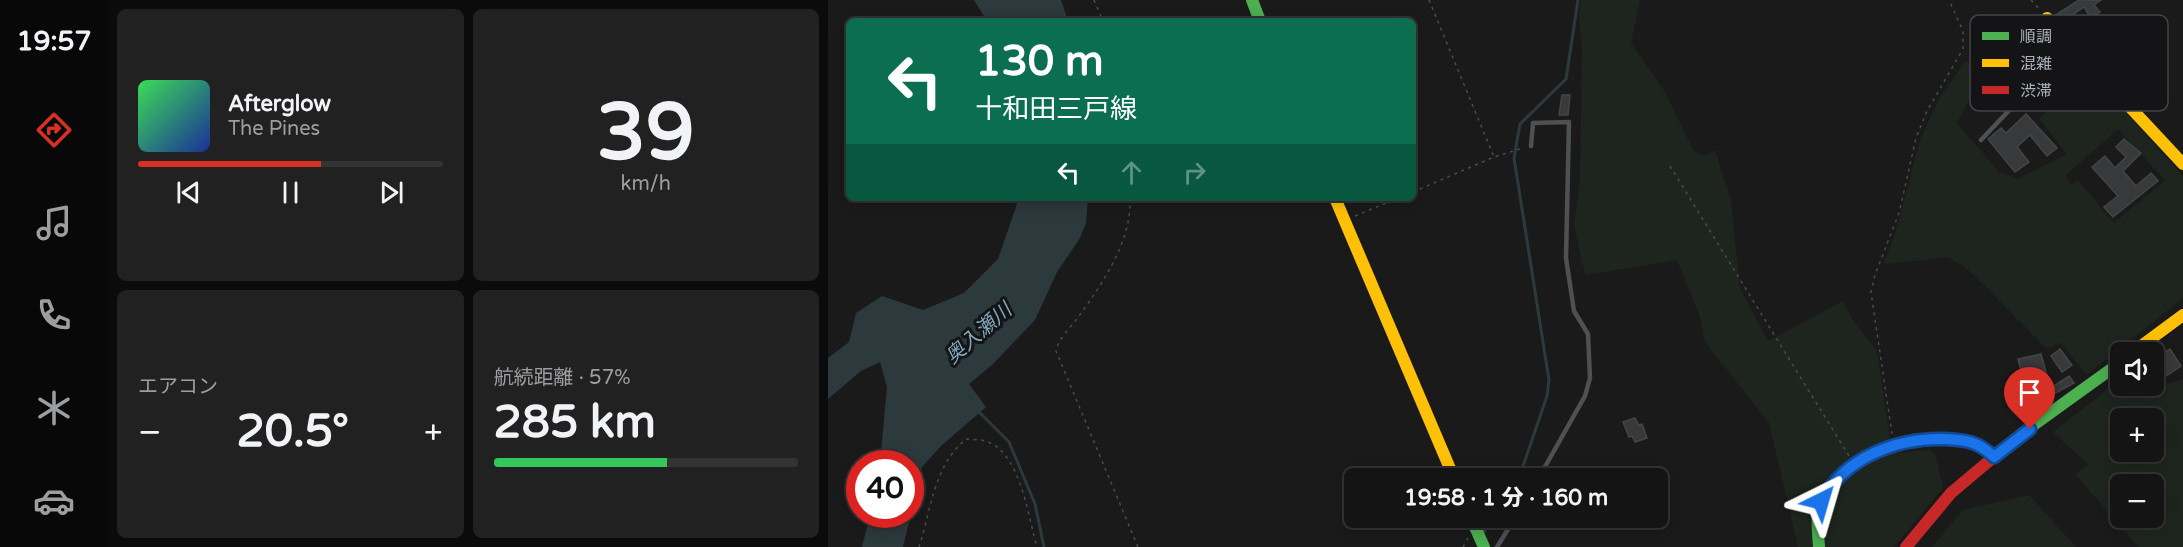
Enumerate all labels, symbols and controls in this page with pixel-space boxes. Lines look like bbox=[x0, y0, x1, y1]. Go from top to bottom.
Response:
legend bbox=[1970, 15, 2168, 111]
text: 19:57 bbox=[17, 25, 91, 58]
text: 順調 bbox=[2020, 27, 2052, 47]
text: 130 m bbox=[975, 36, 1104, 87]
icon: left bbox=[876, 42, 954, 120]
text: 混雑 bbox=[2020, 54, 2052, 74]
text: 渋滞 bbox=[2020, 81, 2052, 101]
text: 39 bbox=[597, 86, 695, 180]
text: Afterglow bbox=[228, 91, 331, 117]
text: 十和田三戸線 bbox=[975, 93, 1137, 126]
icon: directions bbox=[33, 109, 75, 151]
text: The Pines bbox=[228, 117, 320, 141]
icon: left bbox=[1052, 156, 1085, 189]
icon: ahead bbox=[1115, 156, 1148, 189]
icon: right bbox=[1178, 156, 1211, 189]
text: km/h bbox=[621, 172, 671, 196]
icon: previous bbox=[172, 176, 205, 209]
icon: pause bbox=[274, 176, 307, 209]
icon: next bbox=[375, 176, 408, 209]
icon: music bbox=[33, 202, 75, 244]
icon: phone bbox=[33, 294, 75, 336]
water label: 奥入瀬川 bbox=[941, 297, 1018, 369]
map controls bbox=[2110, 342, 2164, 528]
button: sound bbox=[2110, 342, 2164, 396]
text: 航続距離 · 57% bbox=[494, 366, 631, 390]
pin bbox=[2004, 367, 2055, 429]
text: エアコン bbox=[138, 375, 218, 399]
icon: arrive bbox=[2013, 376, 2046, 409]
icon: climate bbox=[33, 387, 75, 429]
text: 285 km bbox=[494, 396, 656, 450]
text: 20.5° bbox=[236, 405, 349, 459]
button: + bbox=[2110, 408, 2164, 462]
text: − bbox=[138, 413, 162, 452]
text: + bbox=[424, 413, 442, 452]
speed limit sign: 40 bbox=[846, 450, 924, 528]
position arrow bbox=[1789, 469, 1853, 533]
button: − bbox=[2110, 474, 2164, 528]
icon: car bbox=[33, 480, 75, 522]
text: 19:58 · 1 分 · 160 m bbox=[1404, 485, 1608, 511]

